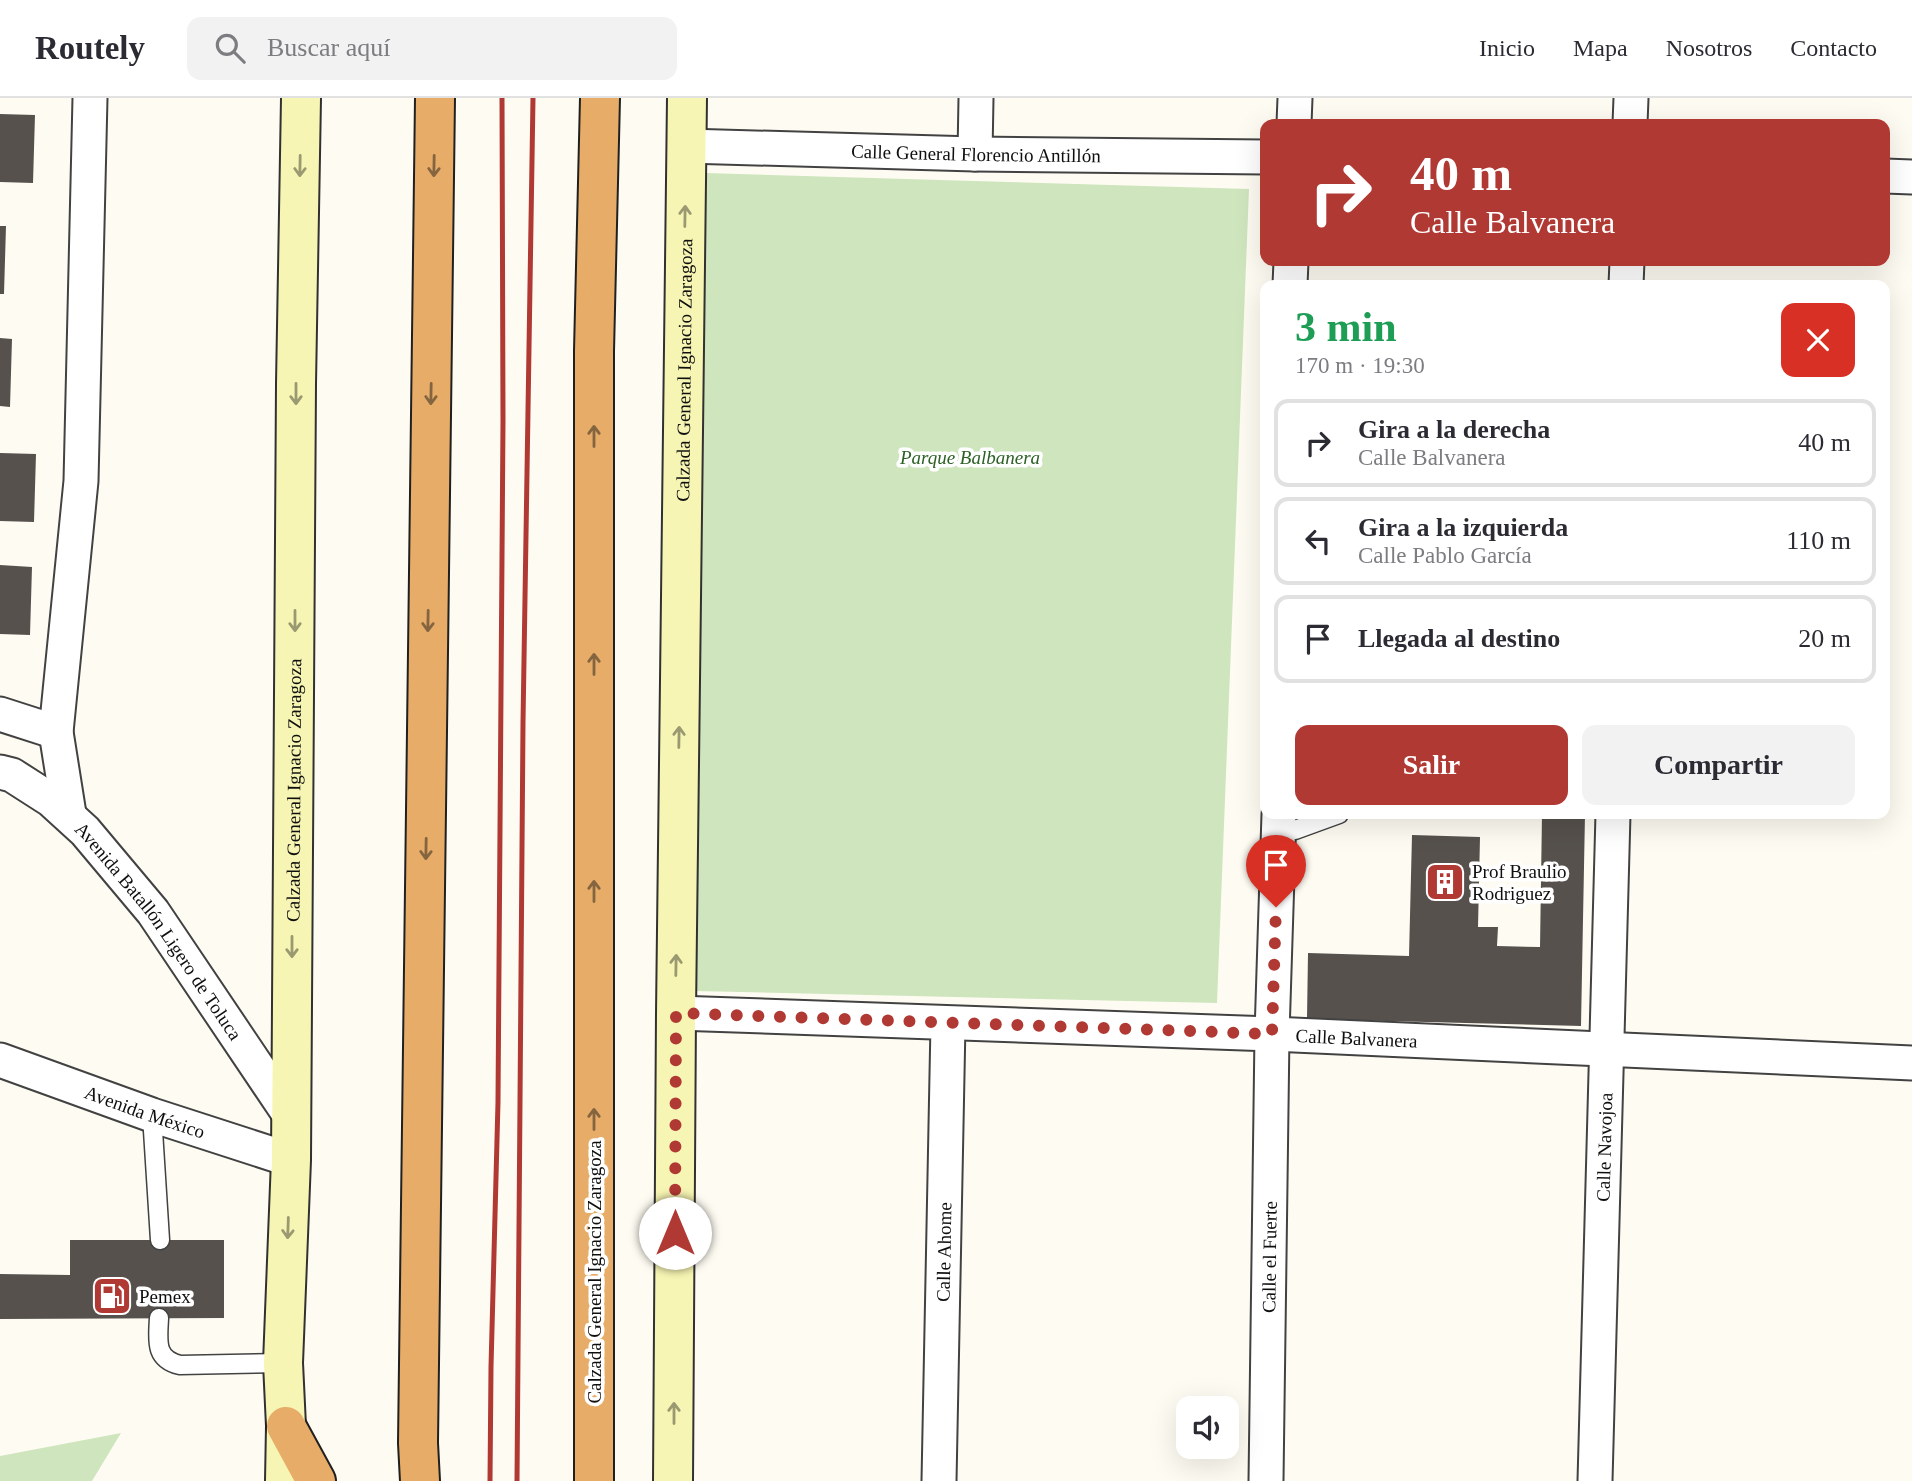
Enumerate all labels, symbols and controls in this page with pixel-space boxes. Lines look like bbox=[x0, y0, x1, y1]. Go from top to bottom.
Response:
search box bbox=[187, 17, 677, 80]
icon: search bbox=[211, 29, 249, 67]
text: Routely bbox=[35, 30, 145, 66]
text: Buscar aquí bbox=[267, 33, 390, 62]
text: Inicio bbox=[1479, 35, 1535, 61]
text: Mapa bbox=[1573, 35, 1628, 61]
text: Nosotros bbox=[1666, 35, 1752, 61]
text: Contacto bbox=[1790, 35, 1877, 61]
street label: Calle General Florencio Antillón bbox=[851, 141, 1101, 166]
text: 40 m bbox=[1410, 146, 1512, 201]
icon: right bbox=[1295, 147, 1386, 238]
one-way arrow bbox=[293, 154, 307, 177]
one-way arrow bbox=[427, 154, 441, 177]
text: Calle Balvanera bbox=[1410, 204, 1615, 240]
one-way arrow bbox=[678, 205, 692, 228]
street label: Calzada General Ignacio Zaragoza bbox=[672, 238, 696, 502]
button: close bbox=[1781, 303, 1855, 377]
text: 3 min bbox=[1295, 304, 1397, 350]
text: 170 m · 19:30 bbox=[1295, 353, 1425, 378]
one-way arrow bbox=[289, 382, 303, 405]
one-way arrow bbox=[424, 382, 438, 405]
text: Gira a la derecha bbox=[1358, 415, 1550, 444]
icon: right bbox=[1299, 424, 1337, 462]
one-way arrow bbox=[587, 425, 601, 448]
text: 40 m bbox=[1798, 428, 1851, 457]
text: Calle Balvanera bbox=[1358, 445, 1506, 470]
park label: Parque Balbanera bbox=[899, 447, 1040, 468]
text: Gira a la izquierda bbox=[1358, 513, 1568, 542]
icon: left bbox=[1299, 522, 1337, 560]
text: 110 m bbox=[1786, 526, 1851, 555]
text: Calle Pablo García bbox=[1358, 543, 1532, 568]
one-way arrow bbox=[288, 609, 302, 632]
one-way arrow bbox=[421, 609, 435, 632]
icon: arrive bbox=[1299, 620, 1337, 658]
text: Llegada al destino bbox=[1358, 624, 1560, 653]
text: 20 m bbox=[1798, 624, 1851, 653]
one-way arrow bbox=[587, 653, 601, 676]
street label: Calzada General Ignacio Zaragoza bbox=[283, 658, 305, 922]
button: Salir bbox=[1295, 725, 1568, 805]
button: Compartir bbox=[1582, 725, 1855, 805]
one-way arrow bbox=[672, 726, 686, 749]
street label: Avenida Batallón Ligero de Toluca bbox=[71, 818, 246, 1044]
pin bbox=[1246, 835, 1306, 907]
one-way arrow bbox=[419, 837, 432, 860]
icon: arrive bbox=[1257, 846, 1295, 884]
building icon: Prof Braulio Rodriguez bbox=[1424, 861, 1466, 903]
place label: Prof Braulio Rodriguez bbox=[1472, 861, 1566, 904]
one-way arrow bbox=[587, 880, 601, 903]
one-way arrow bbox=[285, 935, 299, 958]
one-way arrow bbox=[670, 954, 683, 977]
street label: Calle Balvanera bbox=[1295, 1025, 1418, 1052]
street label: Avenida México bbox=[82, 1082, 208, 1142]
street label: Calle Navojoa bbox=[1593, 1092, 1616, 1202]
one-way arrow bbox=[587, 1108, 601, 1131]
street label: Calzada General Ignacio Zaragoza bbox=[584, 1140, 605, 1404]
position arrow bbox=[638, 1196, 712, 1270]
street label: Calle el Fuerte bbox=[1258, 1201, 1281, 1313]
street label: Calle Ahome bbox=[933, 1202, 955, 1302]
one-way arrow bbox=[281, 1216, 294, 1239]
fuel station icon: Pemex bbox=[91, 1275, 133, 1317]
place label: Pemex bbox=[139, 1286, 191, 1307]
map controls bbox=[1176, 1396, 1239, 1459]
button: sound bbox=[1176, 1396, 1239, 1459]
one-way arrow bbox=[667, 1402, 681, 1425]

